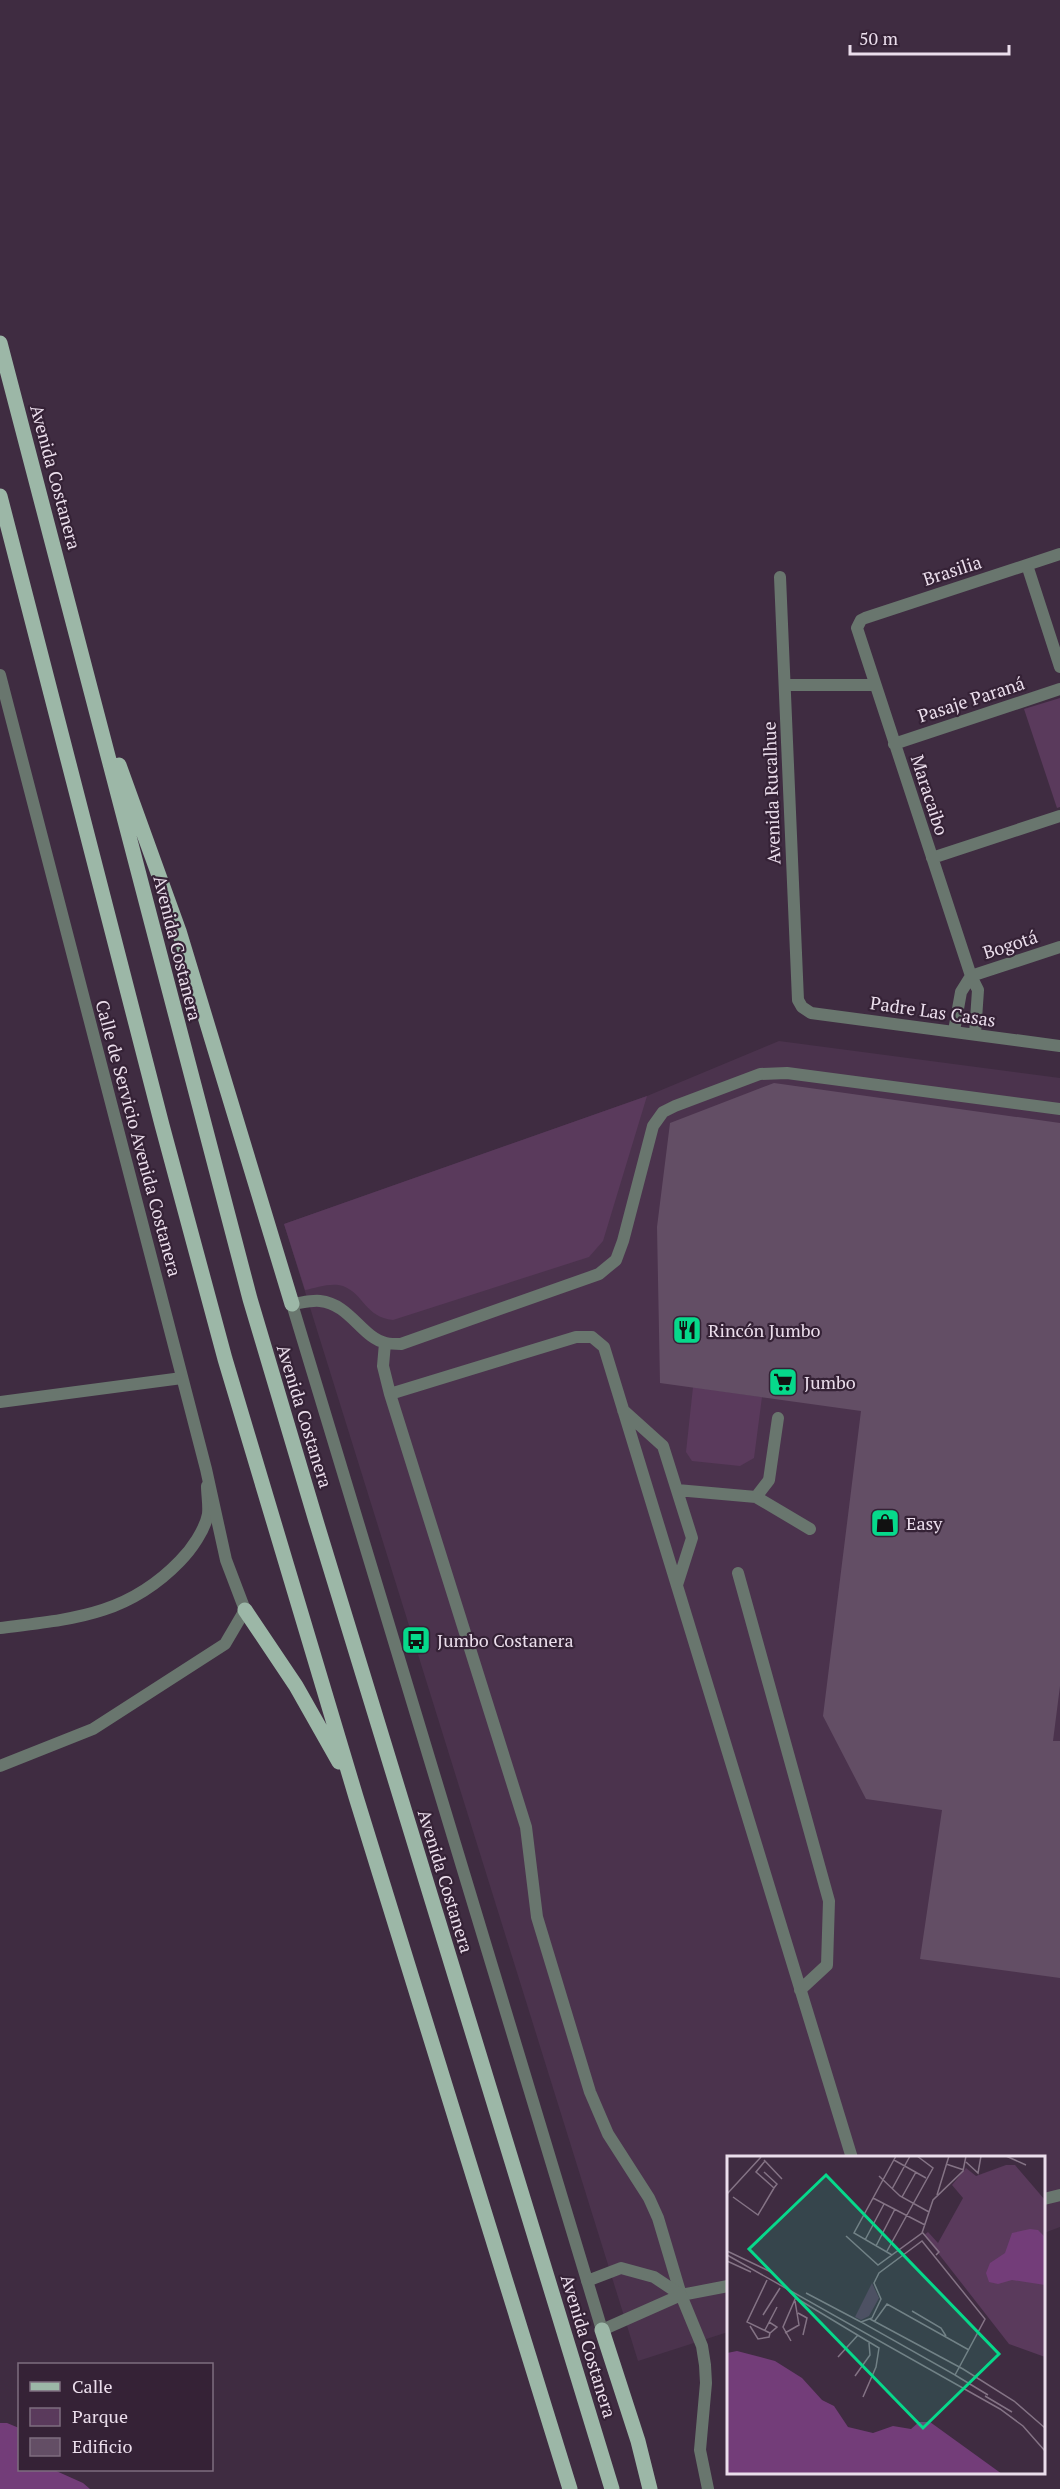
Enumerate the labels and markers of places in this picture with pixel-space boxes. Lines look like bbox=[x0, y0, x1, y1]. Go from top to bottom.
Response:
restaurant icon: Rincón Jumbo bbox=[671, 1314, 703, 1346]
place label: Rincón Jumbo bbox=[708, 1318, 820, 1342]
supermarket icon: Jumbo bbox=[767, 1366, 799, 1398]
place label: Jumbo bbox=[804, 1370, 856, 1394]
shop icon: Easy bbox=[869, 1507, 901, 1539]
place label: Easy bbox=[906, 1511, 943, 1535]
bus stop icon: Jumbo Costanera bbox=[400, 1624, 432, 1656]
place label: Jumbo Costanera bbox=[437, 1628, 574, 1652]

